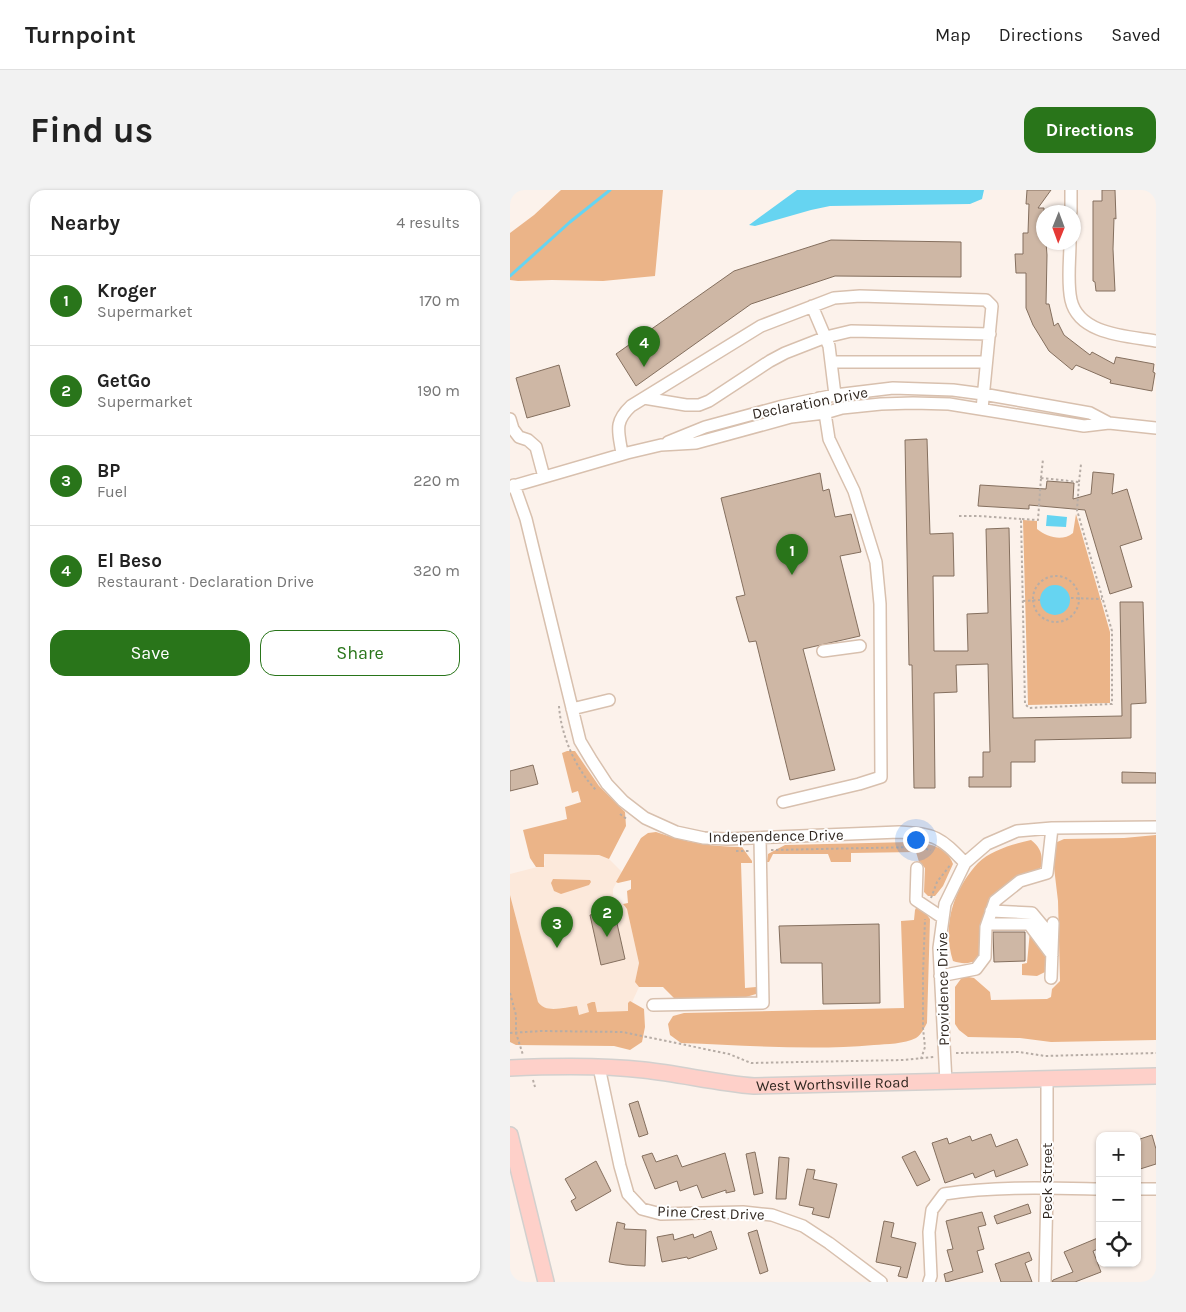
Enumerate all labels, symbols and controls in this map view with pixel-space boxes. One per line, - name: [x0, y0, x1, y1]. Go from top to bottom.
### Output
- text: Turnpoint: [25, 21, 136, 49]
- text: Map: [935, 24, 971, 46]
- text: Directions: [999, 24, 1083, 46]
- text: Saved: [1111, 24, 1161, 46]
- button: Directions: [1024, 107, 1156, 153]
- text: Find us: [30, 110, 153, 151]
- north arrow: [1036, 205, 1081, 250]
- text: Nearby: [50, 211, 120, 235]
- text: 4 results: [396, 213, 460, 232]
- text: Kroger: [97, 280, 156, 302]
- text: 1: [63, 291, 69, 310]
- text: 170 m: [419, 291, 460, 310]
- text: Supermarket: [97, 302, 193, 321]
- pin: 4: [628, 326, 660, 367]
- text: GetGo: [97, 370, 151, 392]
- text: 2: [61, 381, 71, 400]
- text: 190 m: [417, 381, 460, 400]
- street label: Declaration Drive: [751, 383, 869, 423]
- text: Supermarket: [97, 392, 193, 411]
- text: BP: [97, 460, 120, 482]
- text: 3: [61, 471, 71, 490]
- text: 220 m: [413, 471, 460, 490]
- text: Fuel: [97, 482, 127, 501]
- pin: 1: [776, 534, 808, 575]
- text: El Beso: [97, 550, 162, 572]
- text: 4: [61, 561, 71, 580]
- text: 320 m: [413, 561, 460, 580]
- text: Restaurant · Declaration Drive: [97, 572, 314, 591]
- button: Save: [50, 630, 250, 676]
- button: Share: [260, 630, 460, 676]
- street label: Independence Drive: [708, 826, 844, 846]
- your location: [903, 827, 929, 853]
- pin: 2: [591, 896, 623, 937]
- pin: 3: [541, 907, 573, 948]
- street label: Providence Drive: [933, 932, 953, 1046]
- street label: West Worthsville Road: [756, 1073, 909, 1095]
- map controls: [1096, 1132, 1141, 1267]
- button: +: [1096, 1132, 1141, 1177]
- street label: Peck Street: [1038, 1142, 1056, 1219]
- button: −: [1096, 1177, 1141, 1222]
- street label: Pine Crest Drive: [657, 1202, 765, 1224]
- button: locate: [1096, 1222, 1141, 1267]

